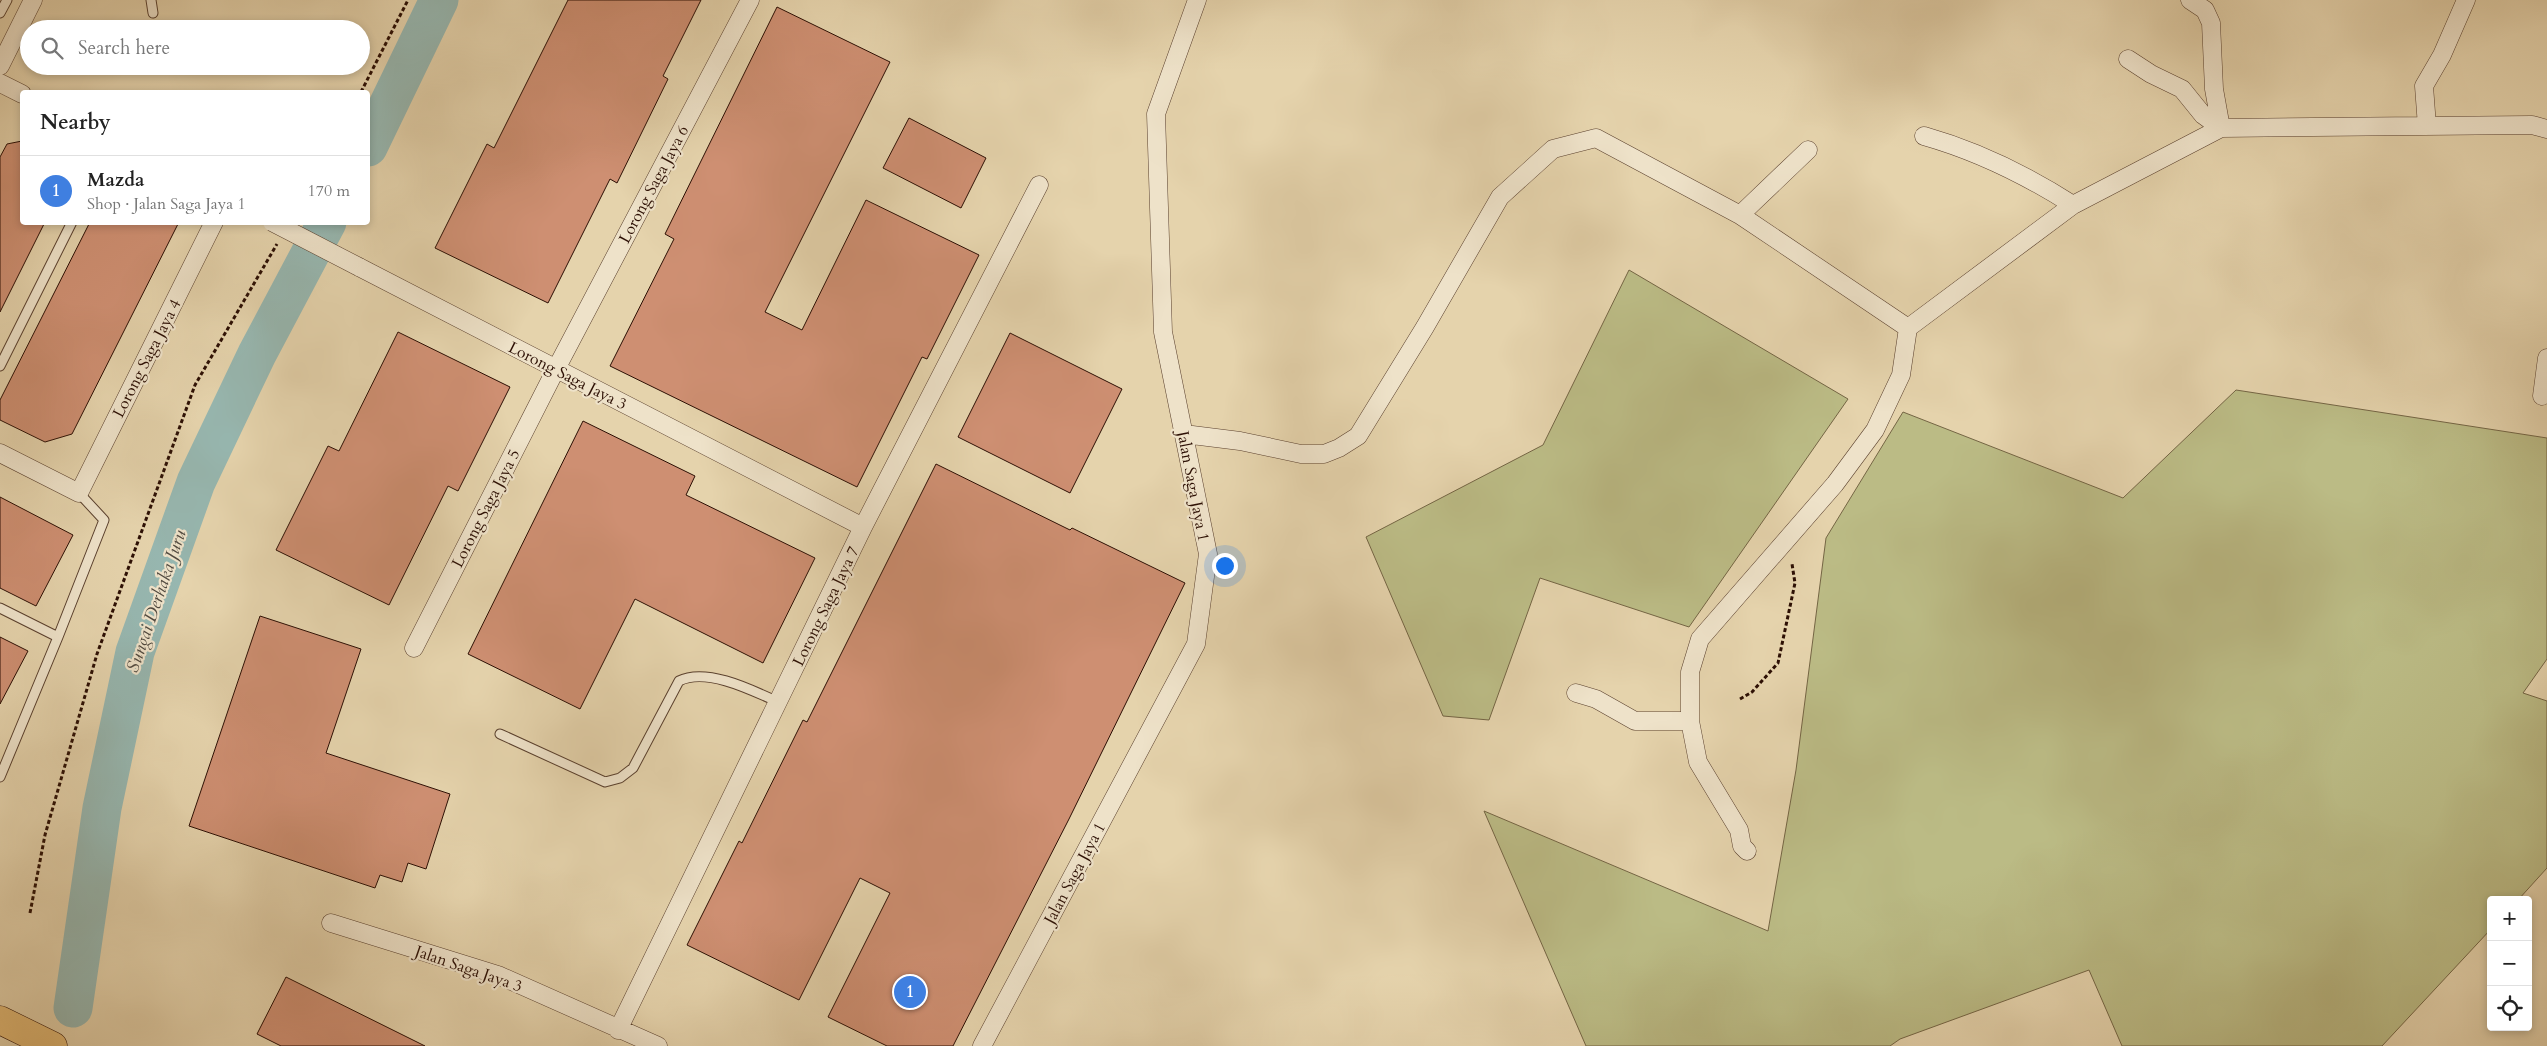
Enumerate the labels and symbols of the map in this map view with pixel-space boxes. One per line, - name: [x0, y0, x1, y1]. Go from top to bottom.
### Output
- street label: Lorong Saga Jaya 6: [614, 122, 694, 247]
- street label: Lorong Saga Jaya 4: [107, 295, 186, 422]
- street label: Lorong Saga Jaya 3: [504, 336, 631, 415]
- street label: Jalan Saga Jaya 1: [1171, 427, 1215, 543]
- street label: Lorong Saga Jaya 5: [446, 445, 525, 572]
- water label: Sungai Derhaka Juru: [120, 526, 193, 676]
- street label: Lorong Saga Jaya 7: [787, 543, 864, 670]
- your location: [1212, 553, 1238, 579]
- street label: Jalan Saga Jaya 1: [1038, 819, 1111, 930]
- street label: Jalan Saga Jaya 3: [410, 940, 525, 998]
- pin: 1: [894, 973, 926, 1011]

